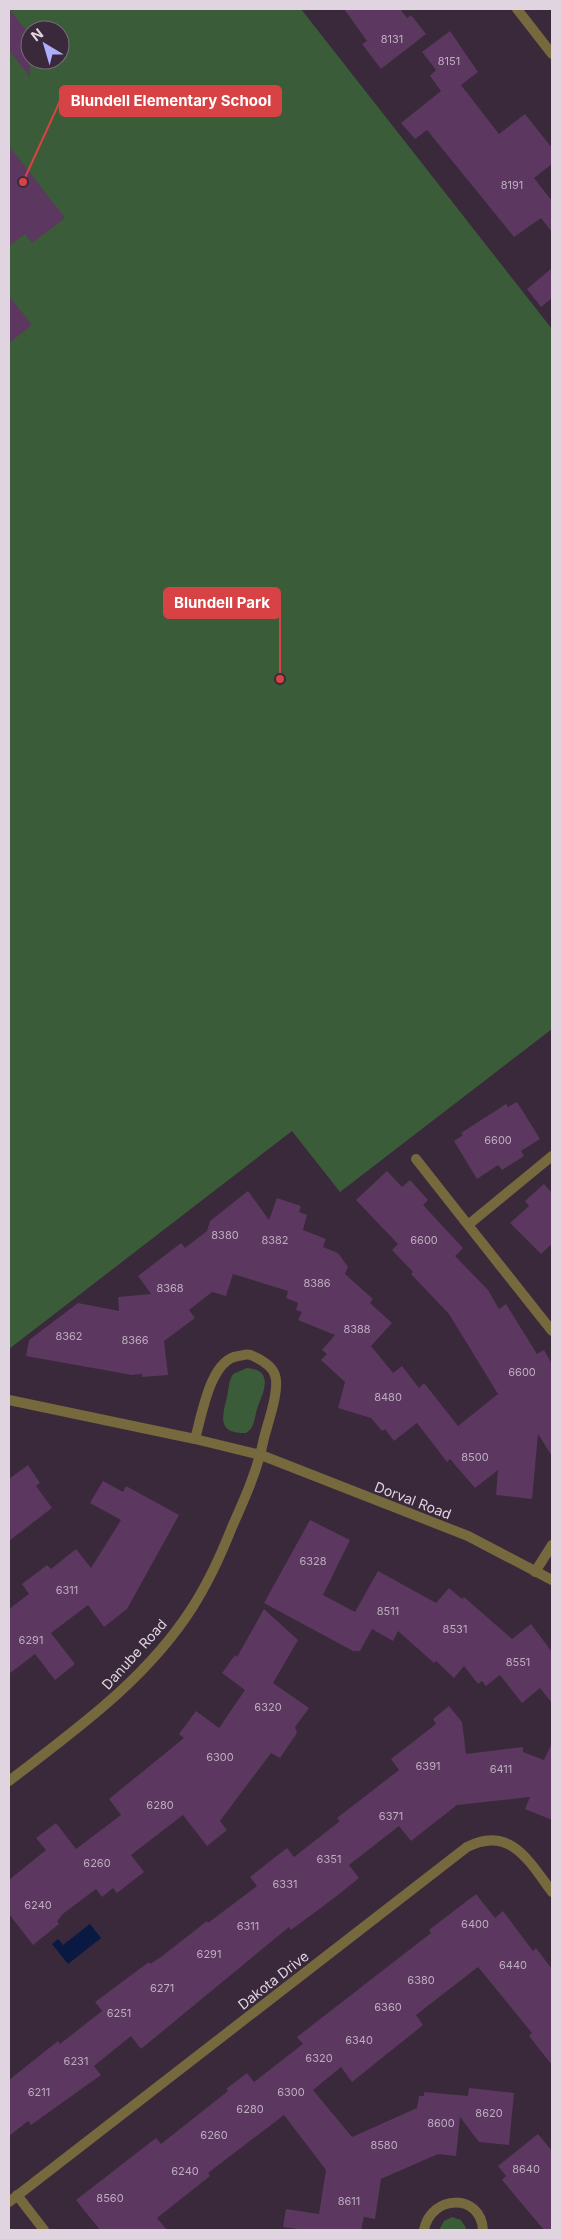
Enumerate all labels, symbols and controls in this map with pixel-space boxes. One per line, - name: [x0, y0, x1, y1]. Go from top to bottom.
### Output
- north arrow: [20, 20, 70, 70]
- text: N: [27, 24, 46, 44]
- house number: 8131: [381, 32, 403, 46]
- house number: 8151: [438, 54, 460, 68]
- callout: Blundell Elementary School: [60, 86, 281, 116]
- text: Blundell Elementary School: [71, 91, 271, 110]
- house number: 8191: [501, 178, 523, 192]
- callout: Blundell Park: [164, 588, 280, 618]
- text: Blundell Park: [174, 593, 270, 612]
- house number: 6600: [484, 1133, 512, 1147]
- house number: 8380: [211, 1228, 239, 1242]
- house number: 8382: [261, 1233, 289, 1247]
- house number: 6600: [410, 1233, 438, 1247]
- house number: 8386: [303, 1276, 331, 1290]
- house number: 8368: [156, 1281, 184, 1295]
- house number: 8388: [343, 1322, 371, 1336]
- house number: 8362: [55, 1329, 83, 1343]
- house number: 8366: [121, 1333, 149, 1347]
- house number: 6600: [508, 1365, 536, 1379]
- house number: 8480: [374, 1390, 402, 1404]
- house number: 8500: [461, 1450, 489, 1464]
- street label: Dorval Road: [372, 1478, 454, 1522]
- house number: 6328: [299, 1554, 327, 1568]
- house number: 6311: [56, 1583, 78, 1597]
- house number: 8511: [377, 1604, 399, 1618]
- street label: Danube Road: [98, 1615, 170, 1693]
- house number: 8531: [443, 1622, 467, 1636]
- house number: 6291: [19, 1633, 43, 1647]
- house number: 8551: [506, 1655, 530, 1669]
- house number: 6320: [254, 1700, 282, 1714]
- house number: 6300: [206, 1750, 234, 1764]
- house number: 6391: [416, 1759, 440, 1773]
- house number: 6411: [490, 1762, 512, 1776]
- house number: 6280: [146, 1798, 174, 1812]
- house number: 6371: [379, 1809, 403, 1823]
- house number: 6351: [317, 1852, 341, 1866]
- house number: 6260: [83, 1856, 111, 1870]
- house number: 6331: [273, 1877, 297, 1891]
- house number: 6240: [24, 1898, 52, 1912]
- house number: 6400: [461, 1917, 489, 1931]
- house number: 6311: [237, 1919, 259, 1933]
- house number: 6291: [197, 1947, 221, 1961]
- street label: Dakota Drive: [234, 1947, 312, 2013]
- house number: 6440: [499, 1958, 527, 1972]
- house number: 6380: [407, 1973, 435, 1987]
- house number: 6271: [150, 1981, 174, 1995]
- house number: 6360: [374, 2000, 402, 2014]
- house number: 6251: [107, 2006, 131, 2020]
- house number: 6340: [345, 2033, 373, 2047]
- house number: 6320: [305, 2051, 333, 2065]
- house number: 6231: [64, 2054, 88, 2068]
- house number: 6211: [28, 2085, 50, 2099]
- house number: 6300: [277, 2085, 305, 2099]
- house number: 6280: [236, 2102, 264, 2116]
- house number: 8620: [475, 2106, 503, 2120]
- house number: 8600: [427, 2116, 455, 2130]
- house number: 6260: [200, 2128, 228, 2142]
- house number: 8580: [370, 2138, 398, 2152]
- house number: 8640: [512, 2162, 540, 2176]
- house number: 6240: [171, 2164, 199, 2178]
- house number: 8560: [96, 2191, 124, 2205]
- house number: 8611: [338, 2194, 360, 2208]

